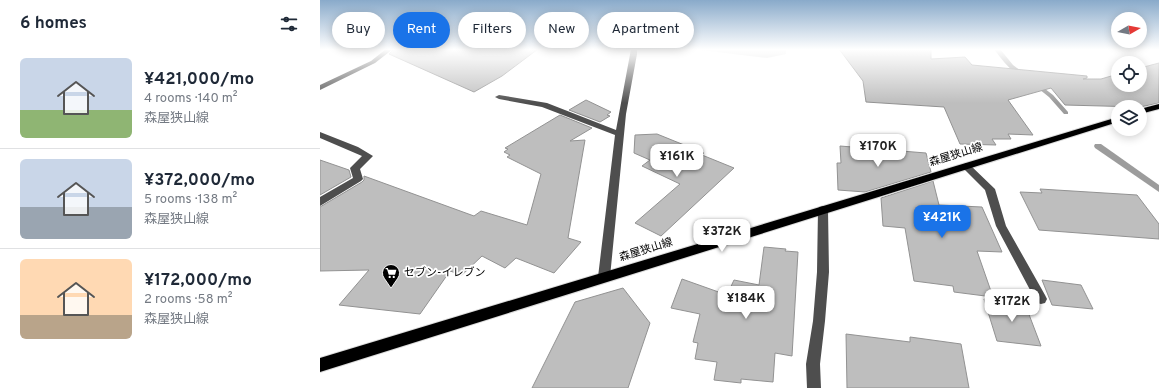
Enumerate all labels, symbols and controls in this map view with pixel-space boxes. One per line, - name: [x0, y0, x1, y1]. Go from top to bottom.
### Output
- chip: Buy: [332, 12, 385, 48]
- chip: Rent: [393, 12, 450, 48]
- chip: Filters: [458, 12, 526, 48]
- chip: New: [534, 12, 589, 48]
- chip: Apartment: [597, 12, 694, 48]
- north arrow: [1111, 12, 1147, 48]
- map controls: [1111, 12, 1147, 136]
- text: 6 homes: [20, 13, 87, 35]
- icon: filters: [278, 13, 300, 35]
- button: locate: [1111, 56, 1147, 92]
- text: ¥421,000/mo: [144, 69, 254, 91]
- icon: home: [52, 74, 100, 122]
- text: 4 rooms · 140 m²: [144, 91, 238, 107]
- button: layers: [1111, 100, 1147, 136]
- text: 森屋狭山線: [144, 111, 209, 127]
- pin: ¥170K: [850, 134, 906, 168]
- text: ¥170K: [859, 139, 897, 155]
- street label: 森屋狭山線: [928, 140, 984, 170]
- pin: ¥161K: [649, 144, 705, 178]
- text: ¥161K: [659, 149, 695, 165]
- text: ¥372,000/mo: [144, 170, 255, 192]
- icon: home: [52, 175, 100, 223]
- text: 5 rooms · 138 m²: [144, 192, 237, 208]
- pin: ¥421K: [914, 205, 970, 239]
- text: ¥421K: [923, 210, 961, 226]
- text: 森屋狭山線: [144, 212, 209, 228]
- pin: ¥372K: [694, 219, 750, 253]
- text: ¥372K: [702, 224, 742, 240]
- street label: 森屋狭山線: [618, 235, 674, 265]
- supermarket icon: セブン-イレブン: [381, 263, 401, 288]
- place label: セブン-イレブン: [404, 266, 485, 280]
- text: ¥172,000/mo: [144, 270, 252, 292]
- icon: home: [52, 275, 100, 323]
- pin: ¥184K: [718, 286, 774, 320]
- pin: ¥172K: [984, 289, 1040, 323]
- text: ¥184K: [727, 291, 765, 307]
- text: 2 rooms · 58 m²: [144, 292, 232, 308]
- text: ¥172K: [994, 294, 1031, 310]
- text: 森屋狭山線: [144, 312, 209, 328]

